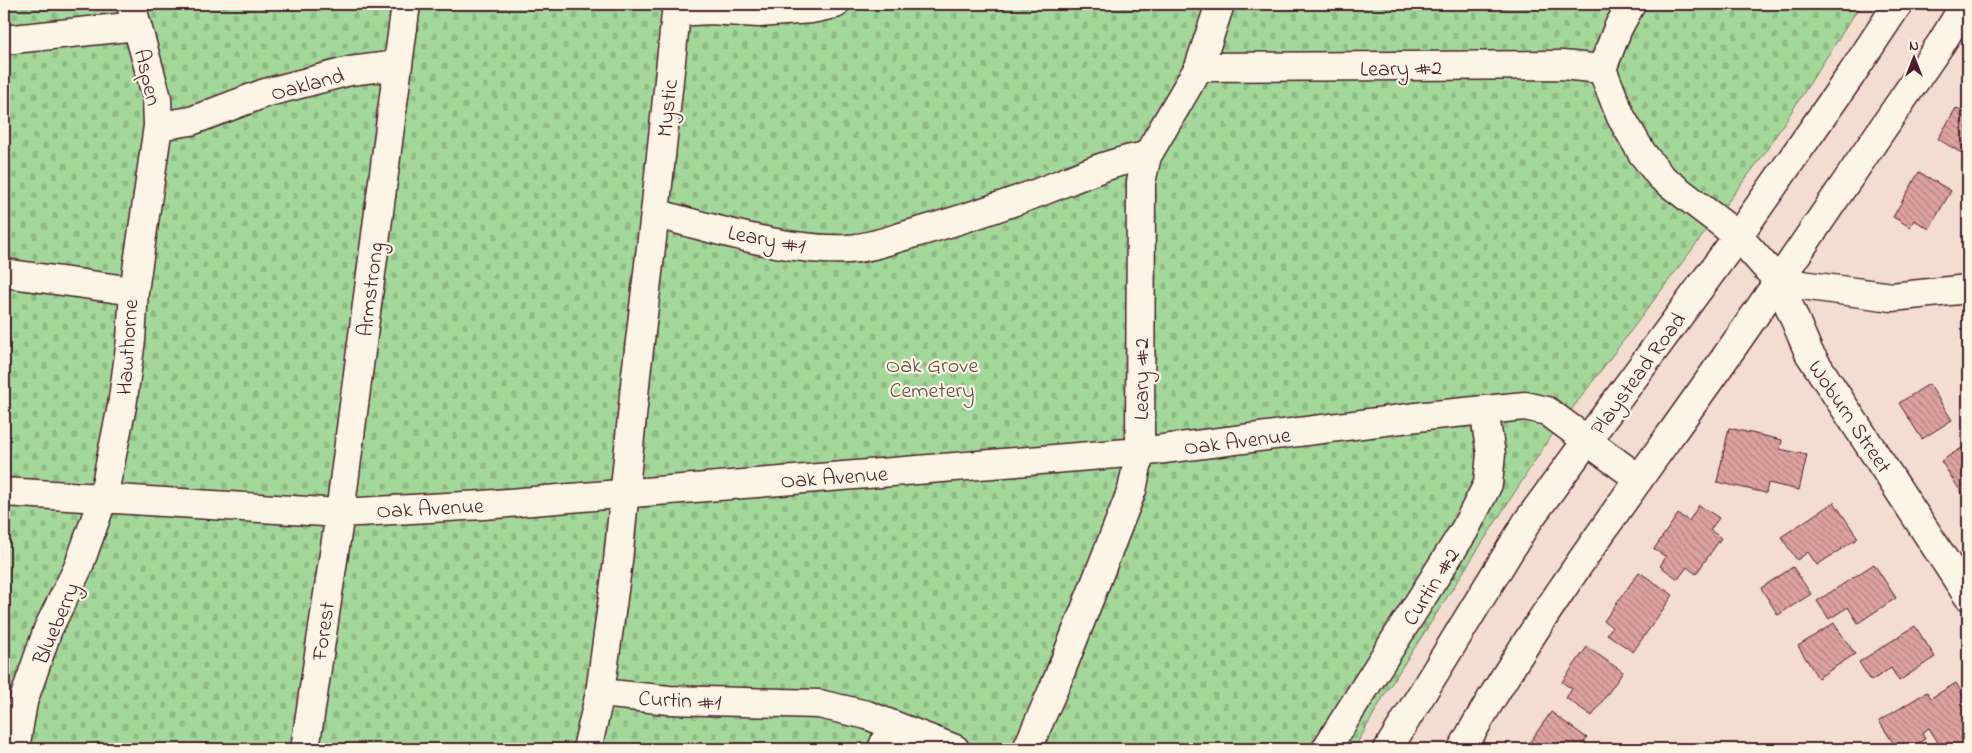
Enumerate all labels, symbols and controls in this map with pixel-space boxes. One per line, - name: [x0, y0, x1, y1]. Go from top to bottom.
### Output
- north arrow: [1890, 32, 1940, 82]
- text: N: [1909, 36, 1919, 57]
- street label: Aspen: [124, 46, 168, 109]
- street label: Leary #2: [1360, 53, 1443, 88]
- street label: Oakland: [268, 61, 348, 111]
- street label: Mystic: [650, 78, 689, 139]
- street label: Leary #1: [725, 218, 808, 265]
- street label: Armstrong: [350, 240, 395, 339]
- street label: Hawthorne: [110, 298, 148, 396]
- street label: Playstead Road: [1584, 307, 1696, 444]
- street label: Leary #2: [1127, 338, 1160, 420]
- park label: Oak Grove Cemetery: [886, 351, 978, 409]
- street label: Woburn Street: [1799, 355, 1899, 481]
- street label: Oak Avenue: [1182, 421, 1293, 465]
- street label: Oak Avenue: [780, 459, 889, 499]
- street label: Oak Avenue: [376, 491, 485, 529]
- street label: Curtin #2: [1396, 542, 1469, 633]
- street label: Blueberry: [26, 578, 90, 672]
- street label: Forest: [305, 599, 345, 664]
- street label: Curtin #1: [638, 684, 722, 720]

